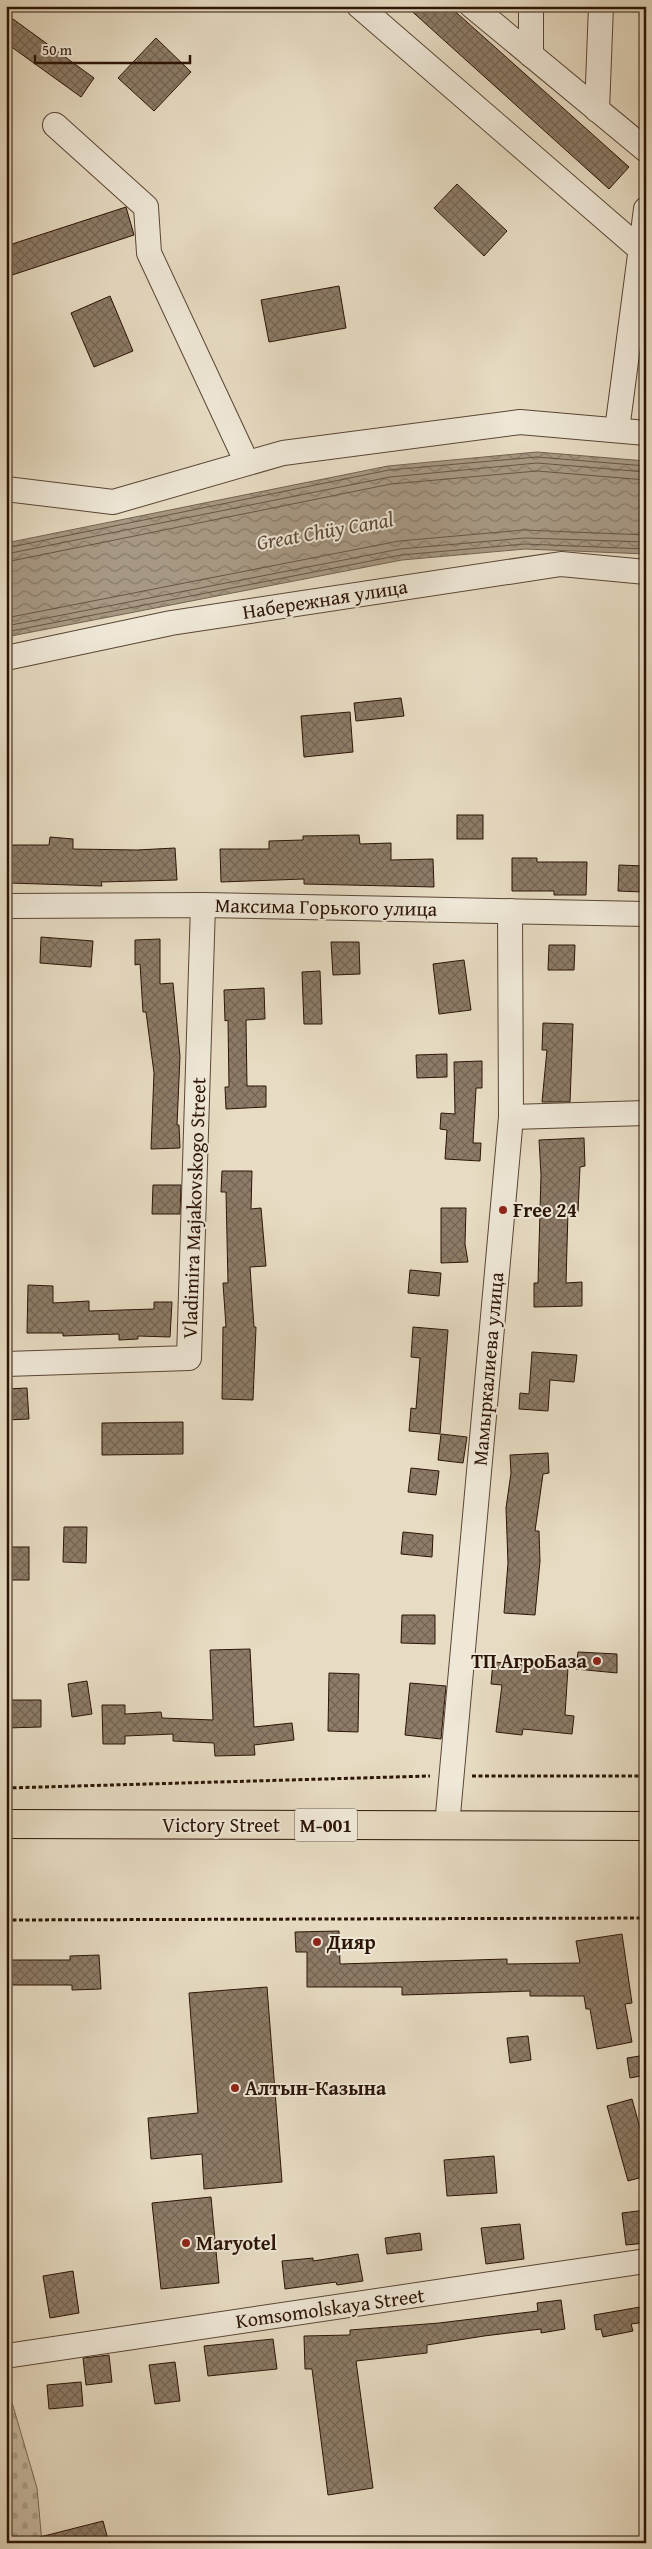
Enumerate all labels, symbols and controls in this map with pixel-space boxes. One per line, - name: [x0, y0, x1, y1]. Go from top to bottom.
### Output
- scale bar: [35, 32, 190, 64]
- text: 50 m: [42, 39, 73, 60]
- water label: Great Chüy Canal: [254, 503, 396, 558]
- street label: Набережная улица: [240, 571, 410, 626]
- street label: Максима Горького улица: [215, 890, 438, 923]
- street label: Vladimira Majakovskogo Street: [174, 1077, 213, 1339]
- place label: Free 24: [513, 1195, 577, 1224]
- marker: Free 24: [497, 1204, 509, 1216]
- street label: Мамыркалиева улица: [465, 1270, 510, 1467]
- place label: ТП АгроБаза: [471, 1646, 588, 1675]
- marker: ТП АгроБаза: [591, 1655, 603, 1667]
- road number: М-001: [295, 1808, 357, 1842]
- street label: Victory Street: [162, 1810, 280, 1839]
- place label: Дияр: [326, 1927, 376, 1956]
- marker: Дияр: [311, 1936, 323, 1948]
- place label: Алтын-Казына: [245, 2073, 387, 2102]
- marker: Алтын-Казына: [229, 2082, 241, 2094]
- place label: Maryotel: [196, 2228, 277, 2257]
- marker: Maryotel: [180, 2237, 192, 2249]
- street label: Komsomolskaya Street: [234, 2280, 426, 2335]

